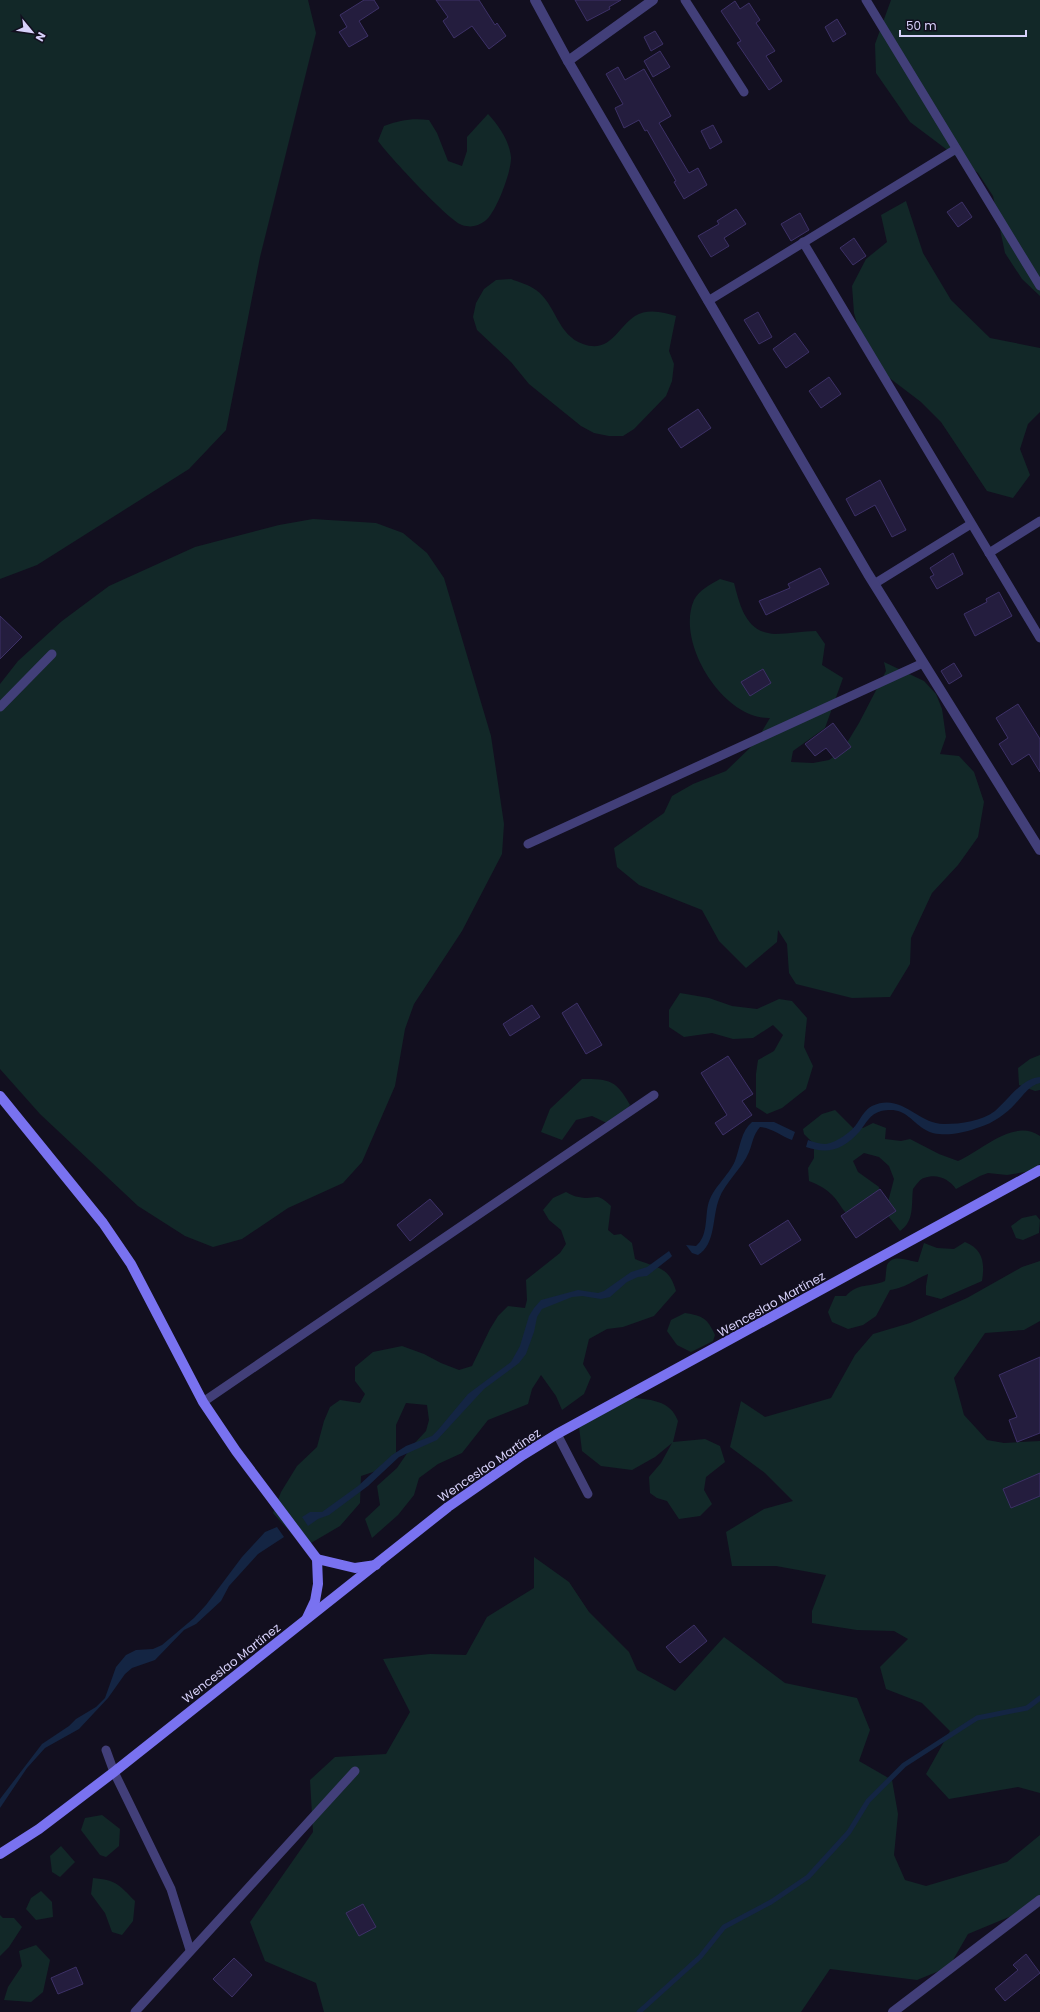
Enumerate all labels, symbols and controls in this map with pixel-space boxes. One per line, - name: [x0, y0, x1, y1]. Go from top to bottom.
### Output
- north arrow: [12, 12, 52, 52]
- scale bar: [900, 12, 1026, 38]
- text: 50 m: [906, 17, 937, 34]
- text: N: [32, 29, 50, 44]
- street label: Wenceslao Martínez: [714, 1267, 828, 1341]
- street label: Wenceslao Martínez: [434, 1424, 544, 1506]
- street label: Wenceslao Martínez: [178, 1619, 284, 1707]

